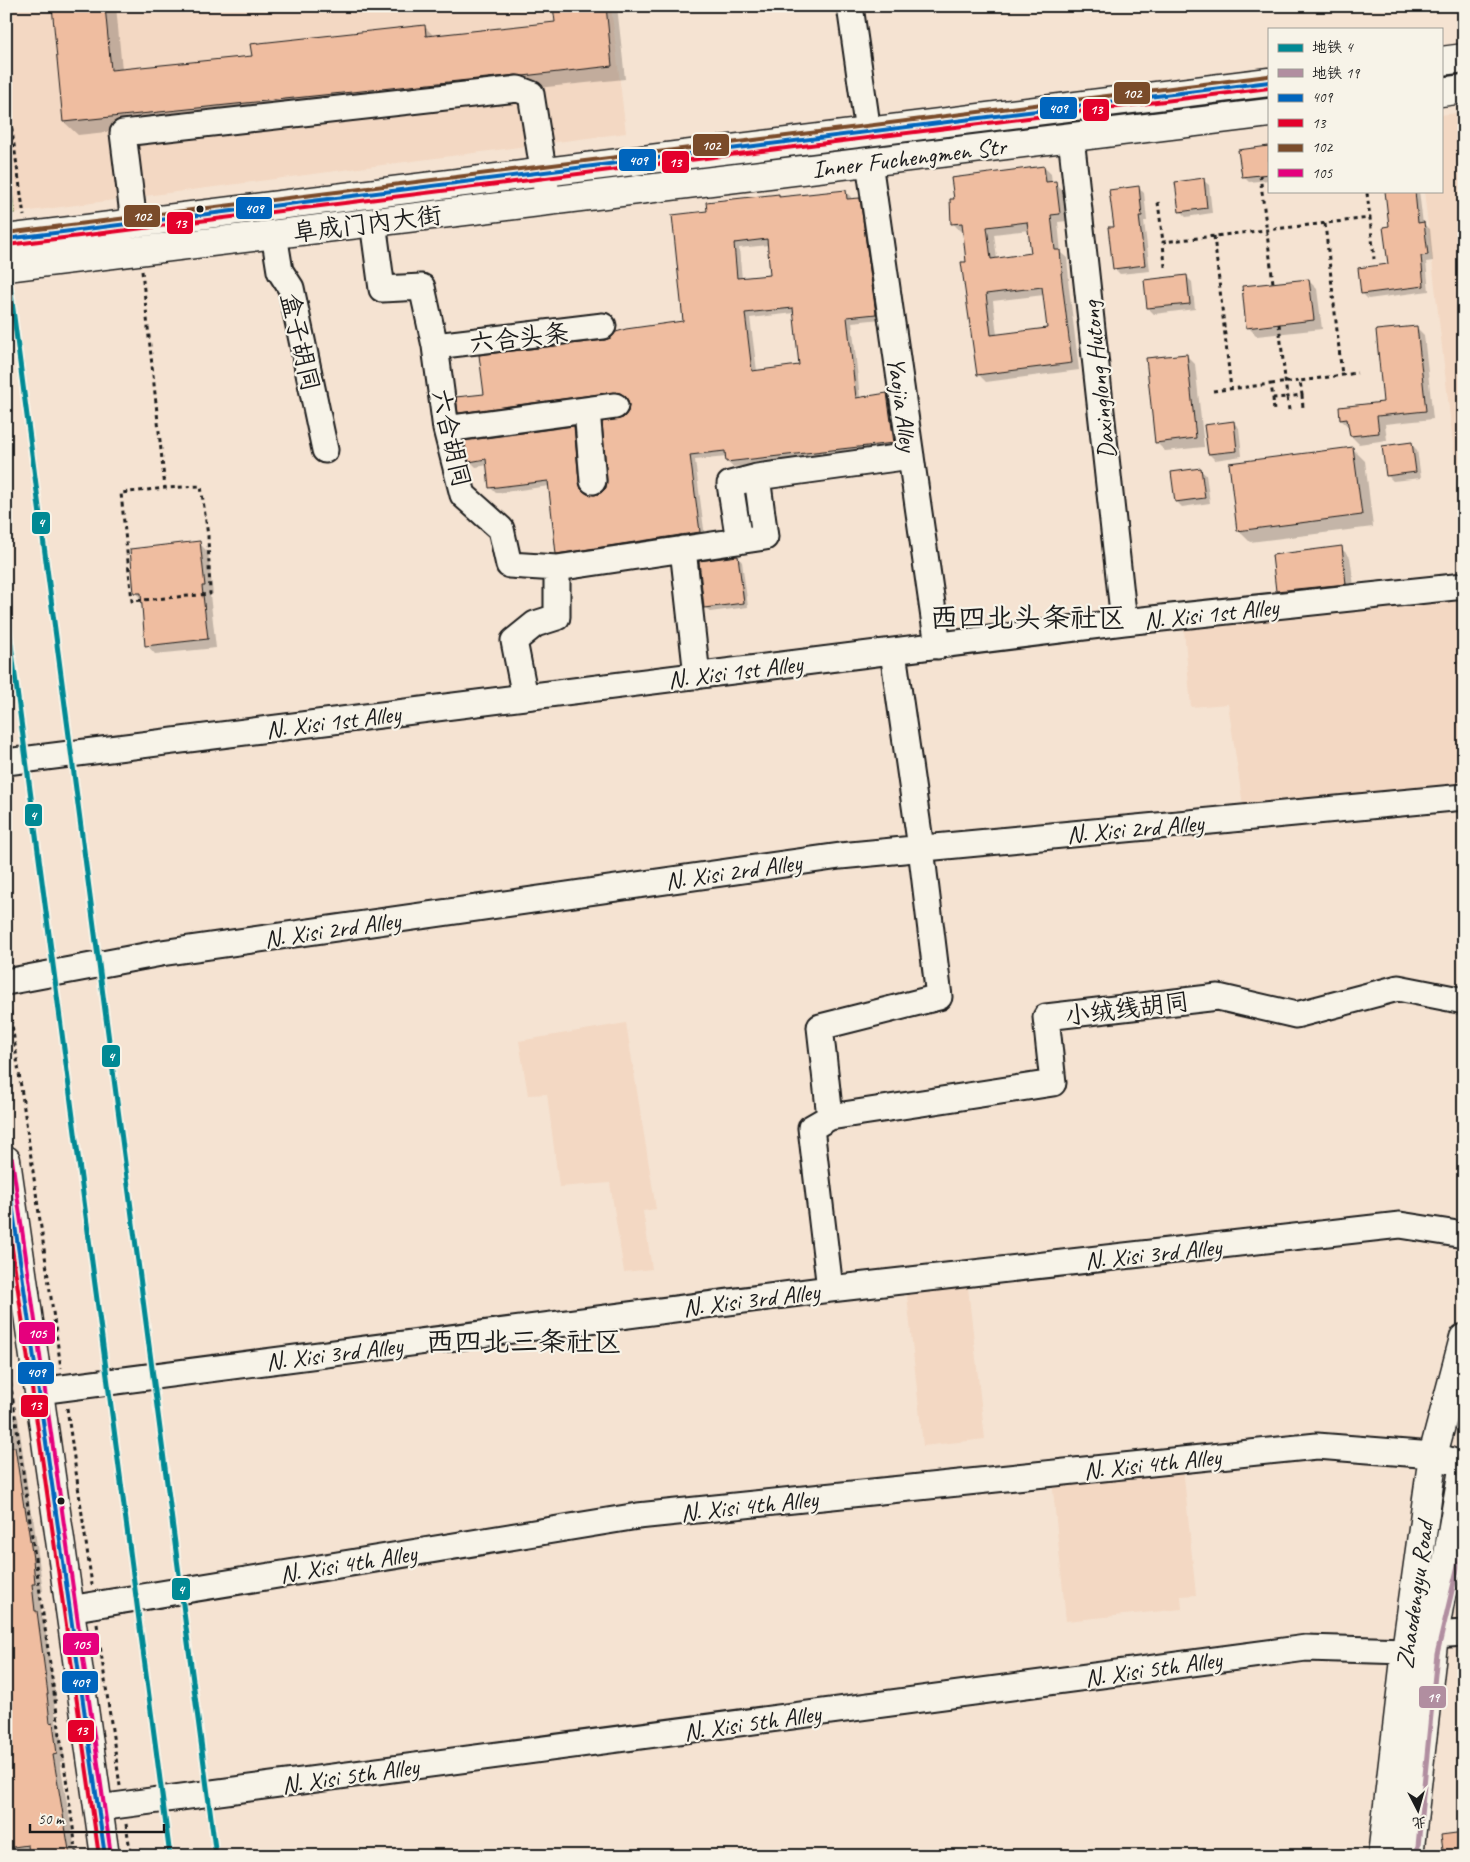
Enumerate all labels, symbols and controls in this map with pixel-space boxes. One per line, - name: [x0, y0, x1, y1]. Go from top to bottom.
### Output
- legend: [1268, 28, 1442, 192]
- text: 地铁 4: [1312, 38, 1354, 57]
- text: 地铁 19: [1312, 64, 1360, 83]
- line badge: 102: [1113, 81, 1151, 105]
- text: 102: [1123, 85, 1143, 102]
- text: 409: [1312, 88, 1334, 107]
- line badge: 409: [1039, 96, 1078, 120]
- line badge: 13: [1082, 98, 1110, 122]
- text: 409: [1049, 100, 1069, 117]
- text: 13: [1090, 101, 1104, 118]
- text: 13: [1312, 114, 1327, 133]
- street label: Inner Fuchengmen Str: [810, 130, 1010, 186]
- line badge: 102: [692, 133, 730, 157]
- text: 102: [702, 137, 722, 154]
- text: 102: [1312, 138, 1334, 157]
- line badge: 409: [618, 148, 657, 172]
- line badge: 13: [661, 150, 690, 174]
- text: 409: [629, 152, 649, 169]
- text: 13: [669, 154, 683, 171]
- text: 105: [1312, 164, 1334, 183]
- line badge: 409: [235, 196, 273, 220]
- street label: 阜成门内大街: [291, 199, 444, 249]
- text: 409: [245, 200, 265, 217]
- line badge: 102: [123, 204, 161, 228]
- unlabelled marker: [195, 204, 205, 214]
- text: 102: [133, 208, 153, 225]
- line badge: 13: [166, 211, 194, 235]
- text: 13: [174, 215, 188, 232]
- street label: 盒子胡同: [273, 290, 327, 395]
- street label: Daxinglong Hutong: [1075, 297, 1123, 460]
- street label: 六合头条: [468, 316, 571, 360]
- street label: Yaojia Alley: [880, 355, 925, 456]
- street label: 六合胡同: [424, 386, 478, 491]
- line badge: 4: [31, 511, 51, 535]
- text: 4: [38, 514, 46, 531]
- street label: N. Xisi 1st Alley: [1142, 591, 1281, 637]
- district label: 西四北头条社区: [930, 600, 1126, 635]
- street label: N. Xisi 1st Alley: [666, 648, 806, 696]
- street label: N. Xisi 1st Alley: [264, 698, 404, 746]
- line badge: 4: [24, 803, 43, 827]
- text: 4: [30, 807, 38, 824]
- street label: N. Xisi 2rd Alley: [1065, 807, 1206, 851]
- street label: N. Xisi 2rd Alley: [663, 846, 805, 897]
- street label: N. Xisi 2rd Alley: [262, 904, 404, 955]
- street label: 小绒线胡同: [1063, 985, 1191, 1032]
- line badge: 4: [101, 1044, 121, 1068]
- text: 4: [108, 1048, 116, 1065]
- street label: N. Xisi 3rd Alley: [1083, 1231, 1224, 1277]
- street label: N. Xisi 3rd Alley: [681, 1276, 823, 1324]
- line badge: 105: [18, 1321, 56, 1345]
- district label: 西四北三条社区: [426, 1324, 622, 1359]
- text: 105: [28, 1325, 48, 1342]
- street label: N. Xisi 3rd Alley: [264, 1330, 406, 1378]
- line badge: 409: [17, 1361, 55, 1385]
- text: 409: [27, 1364, 47, 1381]
- line badge: 13: [20, 1394, 49, 1418]
- text: 13: [29, 1397, 43, 1414]
- street label: N. Xisi 4th Alley: [1082, 1441, 1224, 1487]
- street label: N. Xisi 4th Alley: [679, 1483, 821, 1529]
- unlabelled marker: [56, 1496, 66, 1506]
- street label: Zhaodengyu Road: [1389, 1516, 1442, 1671]
- street label: N. Xisi 4th Alley: [278, 1537, 420, 1591]
- line badge: 4: [171, 1577, 191, 1601]
- text: 4: [178, 1581, 186, 1598]
- line badge: 105: [62, 1632, 100, 1656]
- text: 105: [72, 1636, 92, 1653]
- street label: N. Xisi 5th Alley: [1083, 1643, 1225, 1694]
- line badge: 409: [61, 1670, 99, 1694]
- text: 409: [71, 1674, 91, 1691]
- line badge: 19: [1418, 1685, 1447, 1709]
- text: 19: [1427, 1689, 1441, 1706]
- street label: N. Xisi 5th Alley: [682, 1697, 824, 1748]
- line badge: 13: [67, 1719, 95, 1743]
- text: 13: [75, 1722, 89, 1739]
- street label: N. Xisi 5th Alley: [280, 1750, 422, 1801]
- north arrow: [1392, 1784, 1442, 1834]
- scale bar: [30, 1802, 164, 1834]
- text: 50 m: [38, 1810, 65, 1829]
- text: 北: [1411, 1813, 1427, 1832]

